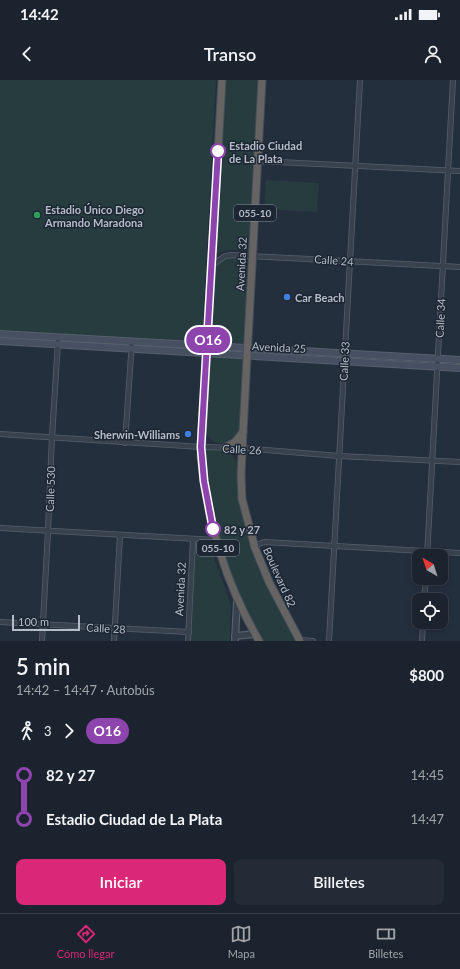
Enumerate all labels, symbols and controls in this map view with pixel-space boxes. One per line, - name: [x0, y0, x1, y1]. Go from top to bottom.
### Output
- text: 14:42: [20, 5, 59, 23]
- icon: back: [16, 43, 38, 65]
- text: Transo: [204, 43, 256, 65]
- icon: person: [422, 43, 444, 65]
- place label: Estadio Ciudad de La Plata: [229, 139, 302, 165]
- marker: Estadio Ciudad de La Plata: [210, 143, 226, 159]
- place label: Estadio Único Diego Armando Maradona: [44, 203, 144, 229]
- road number: 055-10: [234, 205, 276, 221]
- marker: Estadio Único Diego Armando Maradona: [32, 210, 42, 220]
- street label: Avenida 32: [233, 237, 249, 291]
- street label: Calle 24: [314, 252, 355, 268]
- place label: Car Beach: [295, 291, 345, 304]
- marker: Car Beach: [282, 292, 292, 302]
- street label: Calle 34: [432, 297, 448, 338]
- line badge: O16: [185, 327, 231, 353]
- text: O16: [194, 331, 222, 348]
- street label: Avenida 25: [252, 339, 306, 355]
- street label: Calle 33: [336, 341, 352, 381]
- place label: Sherwin-Williams: [94, 428, 180, 441]
- marker: Sherwin-Williams: [183, 429, 193, 439]
- street label: Calle 26: [222, 441, 262, 457]
- street label: Calle 530: [43, 465, 57, 512]
- marker: 82 y 27: [205, 521, 221, 537]
- place label: 82 y 27: [224, 523, 260, 536]
- road number: 055-10: [197, 540, 239, 556]
- street label: Boulevard 82: [261, 545, 299, 609]
- north arrow: [412, 549, 448, 585]
- map controls: [412, 549, 448, 629]
- street label: Avenida 32: [172, 562, 188, 616]
- button: locate: [412, 593, 448, 629]
- scale bar: [12, 613, 80, 632]
- text: 100 m: [18, 615, 49, 628]
- street label: Calle 28: [86, 620, 126, 636]
- text: 5 min: [16, 653, 70, 680]
- text: $800: [409, 666, 444, 684]
- text: 14:42 – 14:47 · Autobús: [16, 682, 155, 698]
- icon: walk: [16, 720, 38, 742]
- icon: forward: [58, 720, 80, 742]
- text: O16: [94, 722, 121, 739]
- text: 3: [44, 723, 52, 739]
- text: 82 y 27: [46, 766, 95, 784]
- text: 14:45: [411, 767, 444, 783]
- text: Estadio Ciudad de La Plata: [46, 810, 222, 828]
- text: 14:47: [411, 811, 444, 827]
- button: Iniciar: [16, 859, 226, 905]
- button: Billetes: [234, 859, 444, 905]
- tab: Cómo llegar: [57, 923, 114, 960]
- tab: Mapa: [228, 923, 255, 960]
- tab: Billetes: [368, 923, 403, 960]

